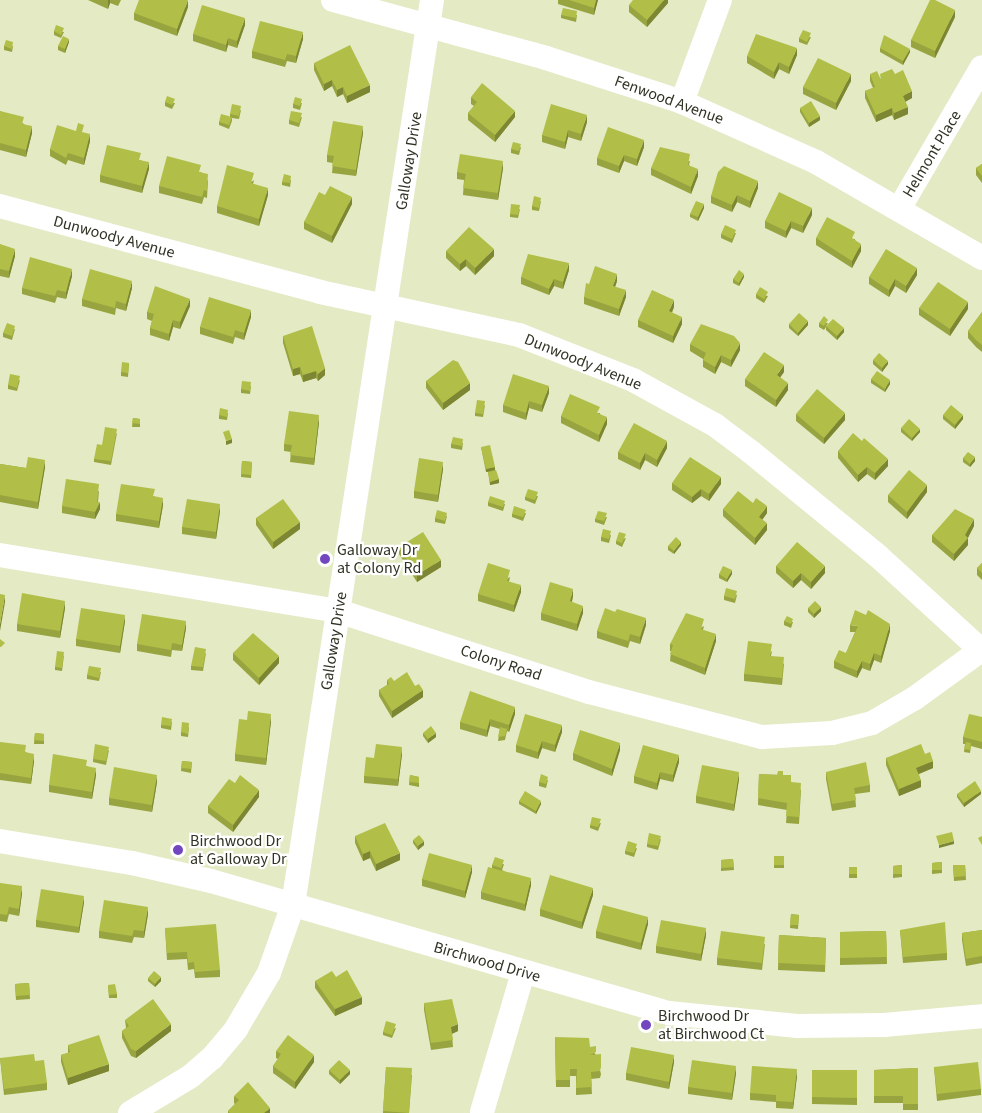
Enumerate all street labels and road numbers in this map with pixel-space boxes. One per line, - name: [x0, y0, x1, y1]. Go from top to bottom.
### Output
- street label: Fenwood Avenue: [612, 71, 726, 129]
- street label: Helmont Place: [899, 107, 965, 201]
- street label: Galloway Drive: [392, 110, 426, 212]
- street label: Dunwoody Avenue: [51, 212, 177, 262]
- street label: Dunwoody Avenue: [521, 330, 645, 394]
- street label: Galloway Drive: [317, 590, 351, 692]
- street label: Colony Road: [458, 641, 544, 685]
- street label: Birchwood Drive: [431, 938, 543, 986]

